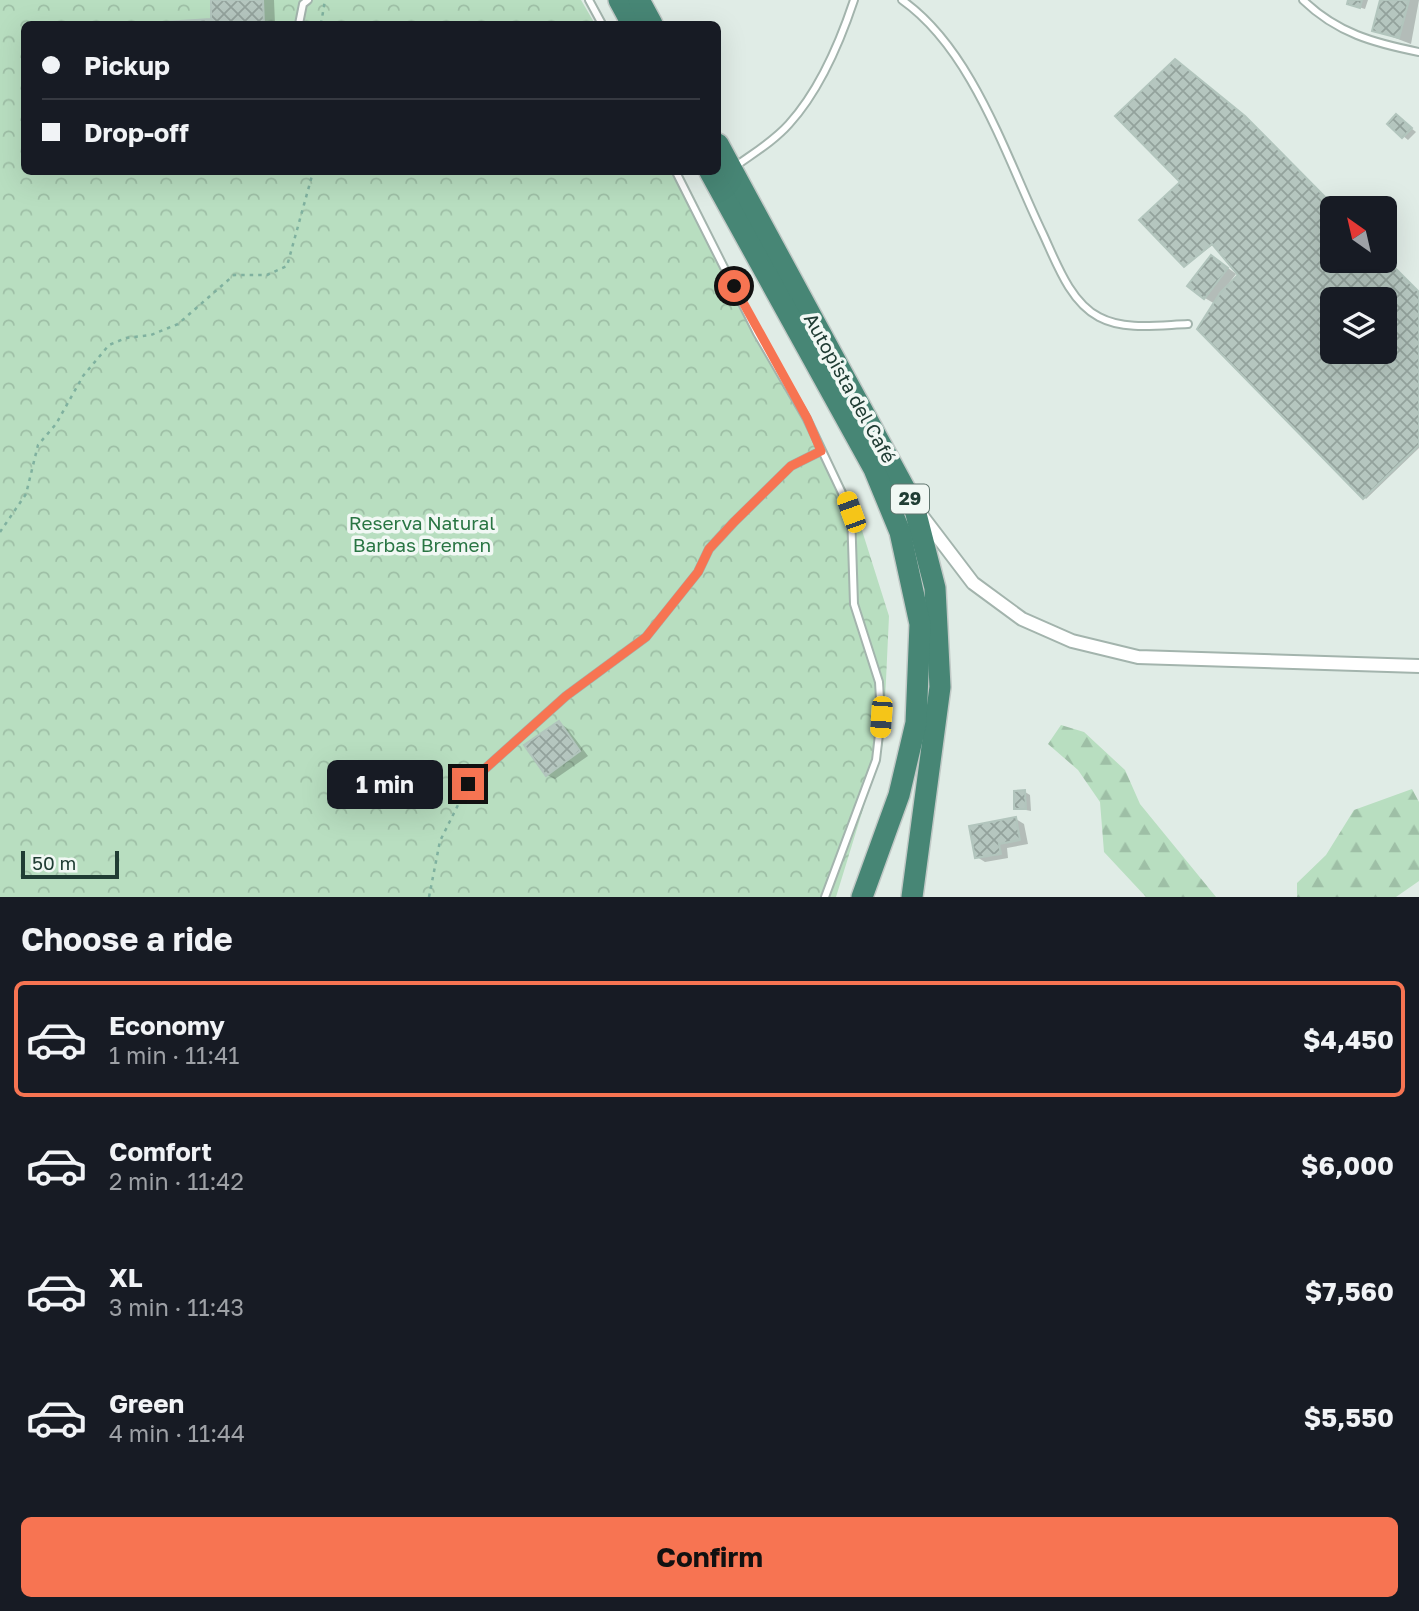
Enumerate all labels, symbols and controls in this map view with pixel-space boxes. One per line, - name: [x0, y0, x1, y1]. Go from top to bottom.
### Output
- text: Pickup: [84, 50, 170, 81]
- text: Drop-off: [84, 117, 189, 148]
- north arrow: [1320, 196, 1396, 273]
- map controls: [1320, 196, 1397, 364]
- route start: [718, 270, 750, 302]
- button: layers: [1320, 287, 1397, 364]
- street label: Autopista del Café: [800, 309, 901, 467]
- road number: 29: [891, 485, 929, 514]
- car: [834, 489, 869, 535]
- park label: Reserva Natural Barbas Bremen: [349, 511, 495, 556]
- car: [870, 695, 893, 739]
- callout: 1 min: [328, 760, 444, 808]
- route end: [452, 768, 484, 800]
- text: 1 min: [356, 770, 414, 798]
- scale bar: [21, 848, 119, 880]
- text: 50 m: [32, 851, 76, 874]
- text: Choose a ride: [21, 920, 233, 958]
- icon: car: [25, 1008, 88, 1071]
- text: Economy: [109, 1010, 225, 1041]
- text: $4,450: [1303, 1024, 1394, 1055]
- text: 1 min · 11:41: [109, 1041, 239, 1069]
- icon: car: [25, 1134, 88, 1197]
- text: Comfort: [109, 1136, 212, 1167]
- text: $6,000: [1301, 1150, 1394, 1181]
- text: 2 min · 11:42: [109, 1167, 244, 1195]
- icon: car: [25, 1260, 88, 1323]
- text: XL: [109, 1262, 143, 1293]
- text: $7,560: [1305, 1276, 1394, 1307]
- text: 3 min · 11:43: [109, 1293, 244, 1321]
- icon: car: [25, 1386, 88, 1449]
- text: Green: [109, 1388, 184, 1419]
- text: $5,550: [1304, 1402, 1394, 1433]
- text: 4 min · 11:44: [109, 1419, 245, 1447]
- button: Confirm: [21, 1517, 1398, 1597]

